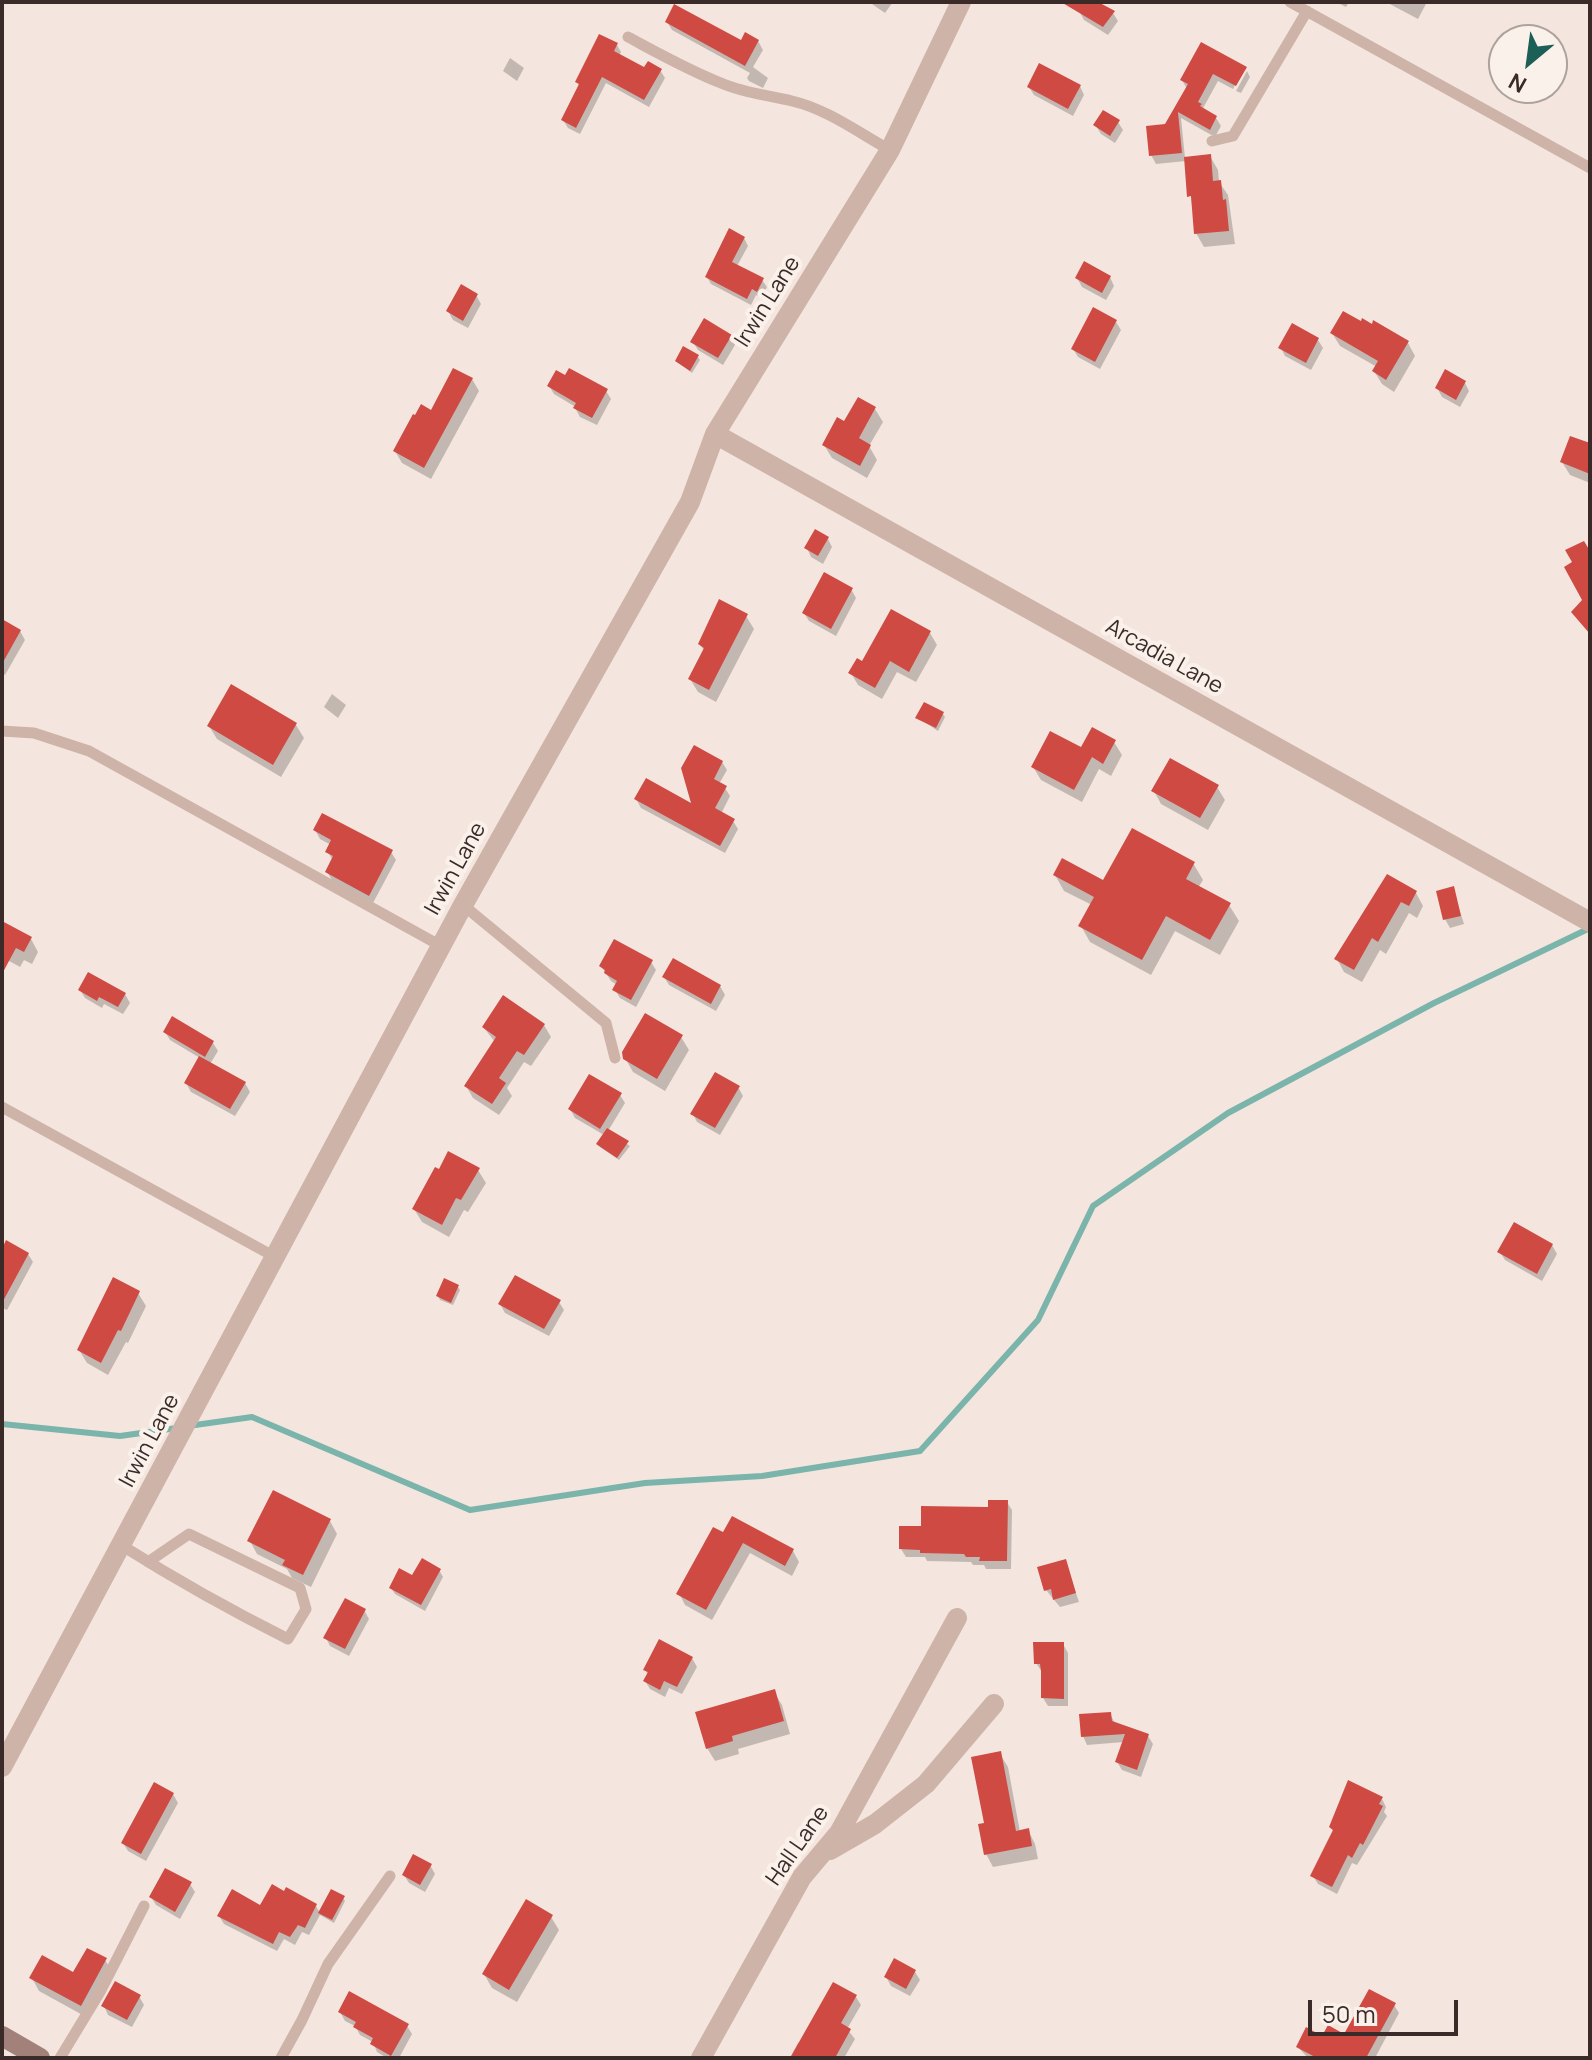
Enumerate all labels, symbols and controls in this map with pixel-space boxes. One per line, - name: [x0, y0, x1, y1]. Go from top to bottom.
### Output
- north arrow: [1488, 24, 1568, 104]
- text: N: [1503, 66, 1532, 100]
- street label: Irwin Lane: [730, 252, 806, 352]
- street label: Arcadia Lane: [1101, 614, 1227, 700]
- street label: Irwin Lane: [420, 818, 492, 920]
- street label: Irwin Lane: [114, 1390, 186, 1492]
- street label: Hall Lane: [761, 1801, 835, 1891]
- scale bar: [1312, 1984, 1462, 2034]
- text: 50 m: [1322, 1997, 1376, 2030]

